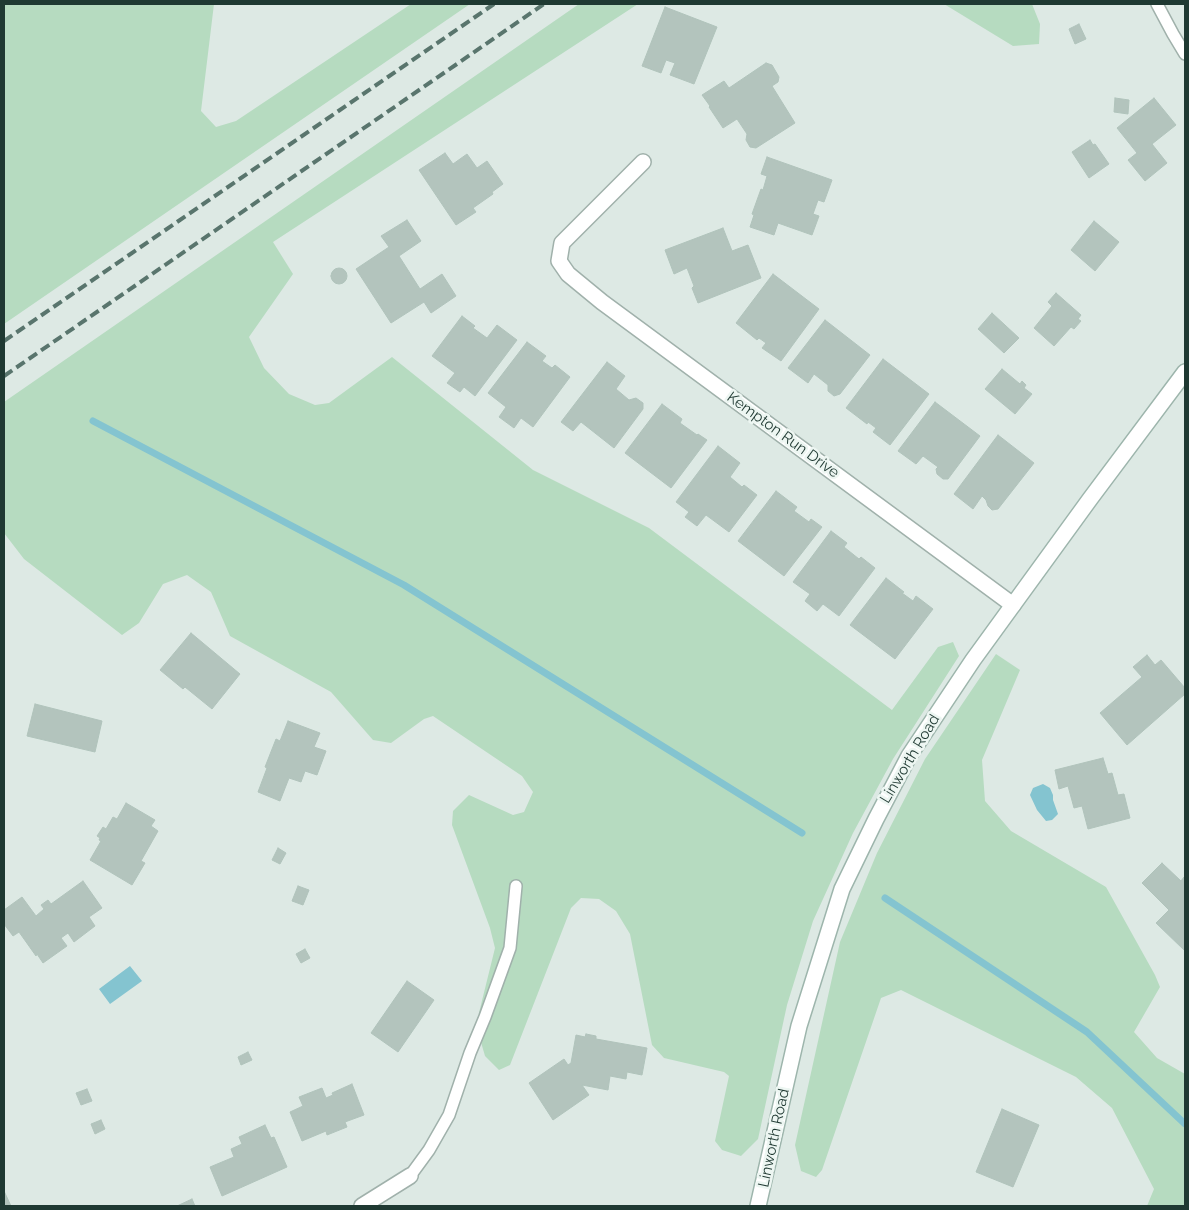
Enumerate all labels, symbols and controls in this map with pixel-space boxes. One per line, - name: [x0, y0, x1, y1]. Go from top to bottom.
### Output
- street label: Kempton Run Drive: [723, 388, 843, 482]
- street label: Linworth Road: [876, 711, 944, 807]
- street label: Linworth Road: [755, 1087, 793, 1189]

